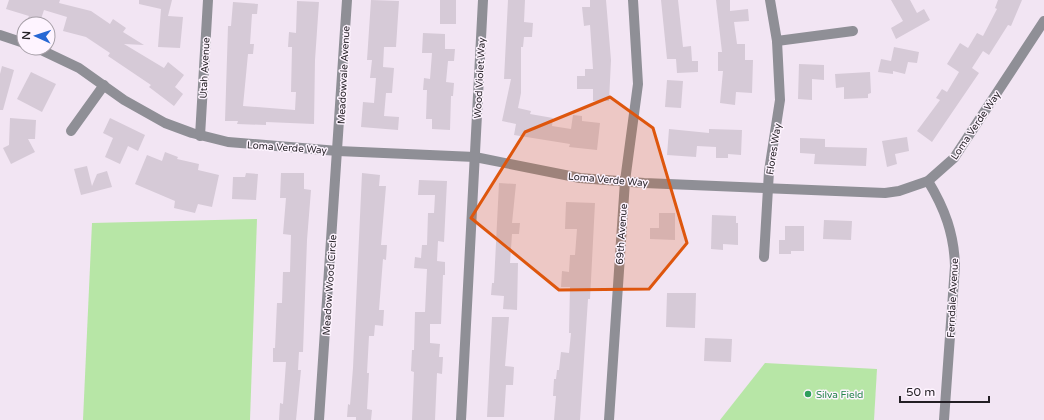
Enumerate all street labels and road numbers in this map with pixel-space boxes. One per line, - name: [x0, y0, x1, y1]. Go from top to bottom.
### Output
- street label: Meadowvale Avenue: [335, 25, 353, 125]
- street label: Utah Avenue: [197, 37, 213, 99]
- street label: Wood Violet Way: [472, 37, 488, 119]
- street label: Loma Verde Way: [948, 88, 1004, 162]
- street label: Flores Way: [764, 122, 784, 176]
- street label: Loma Verde Way: [247, 139, 328, 157]
- street label: Loma Verde Way: [567, 171, 649, 190]
- street label: 69th Avenue: [614, 203, 630, 265]
- street label: Meadow Wood Circle: [320, 234, 340, 336]
- street label: Ferndale Avenue: [945, 258, 961, 338]

